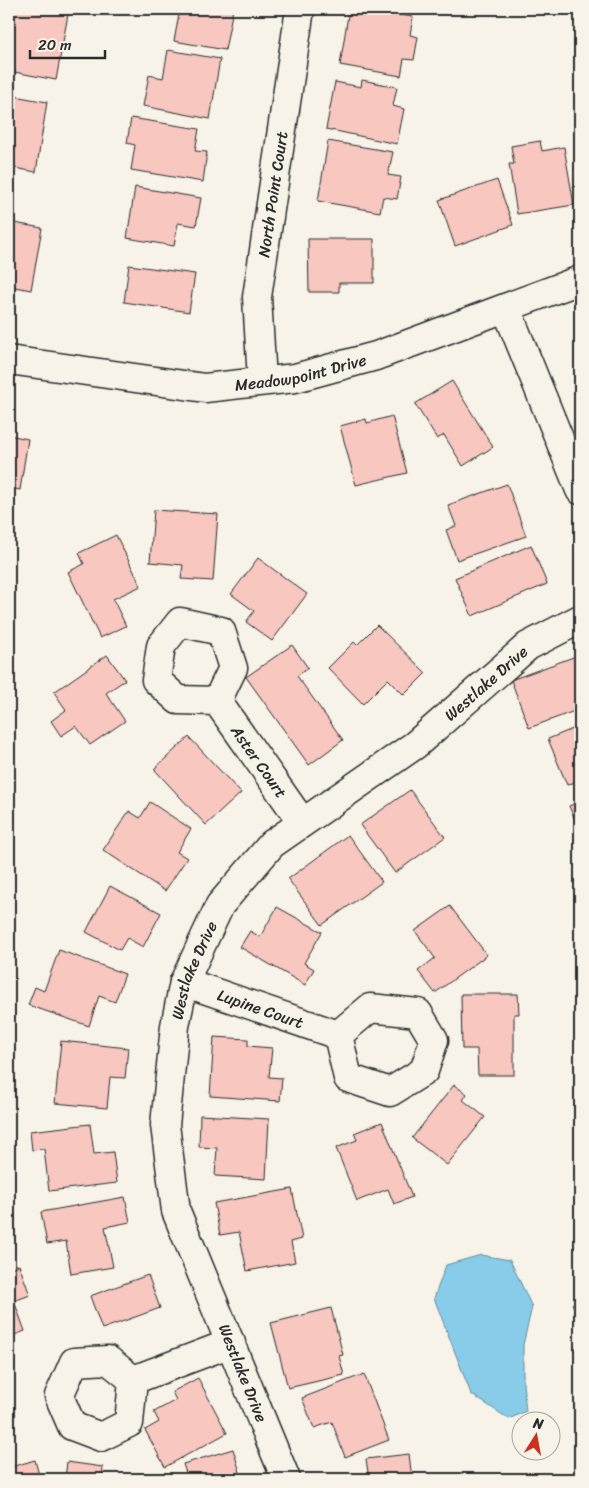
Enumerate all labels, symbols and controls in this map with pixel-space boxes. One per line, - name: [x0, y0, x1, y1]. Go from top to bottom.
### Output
- scale bar: [30, 28, 105, 60]
- text: 20 m: [38, 32, 72, 58]
- street label: North Point Court: [249, 129, 296, 259]
- street label: Meadowpoint Drive: [233, 345, 370, 399]
- street label: Westlake Drive: [437, 638, 535, 728]
- street label: Aster Court: [223, 718, 295, 804]
- street label: Westlake Drive: [162, 916, 225, 1022]
- street label: Lupine Court: [213, 980, 308, 1037]
- street label: Westlake Drive: [210, 1319, 276, 1427]
- north arrow: [512, 1410, 562, 1460]
- text: N: [530, 1410, 546, 1437]

